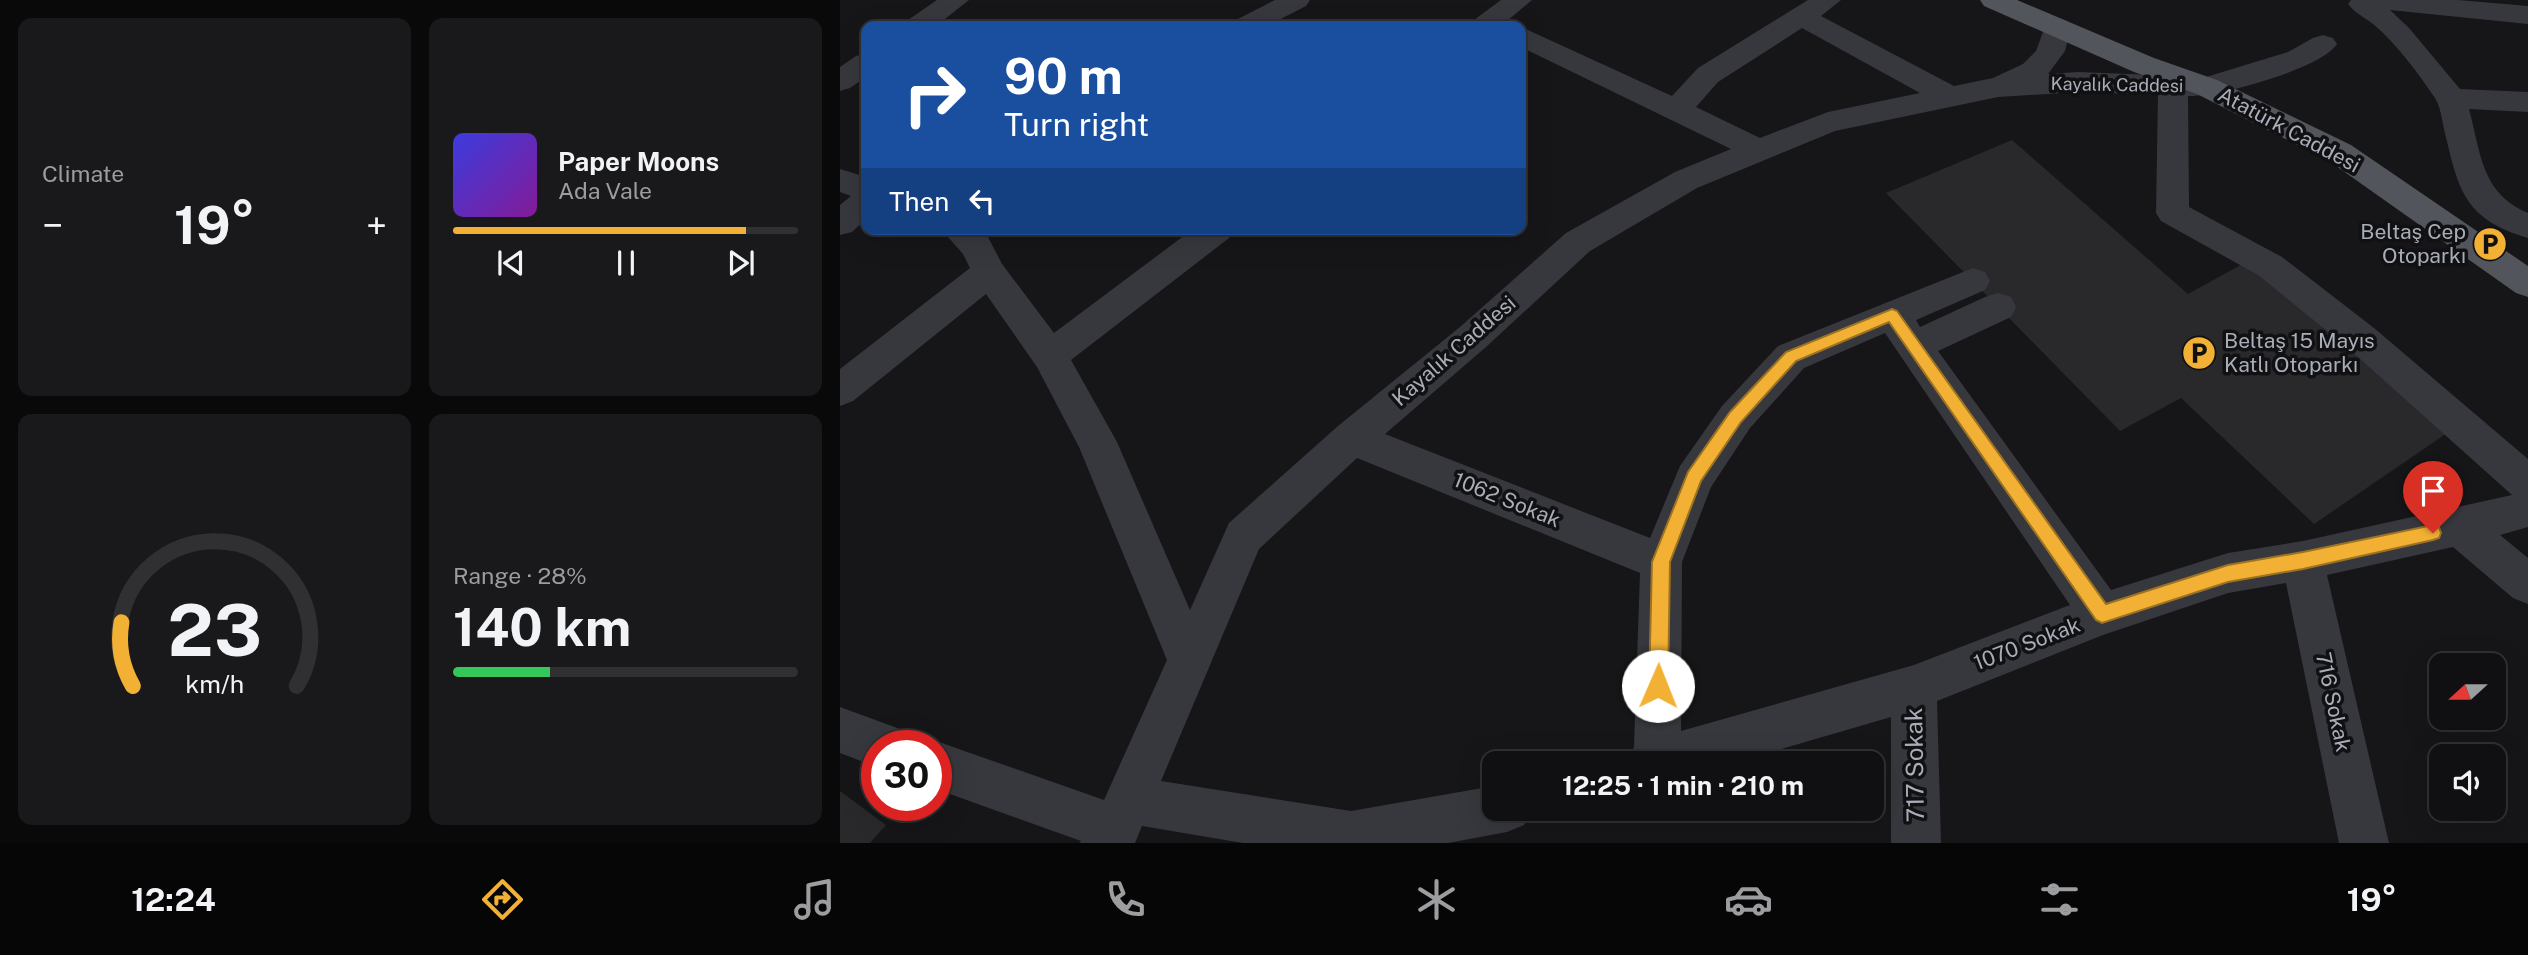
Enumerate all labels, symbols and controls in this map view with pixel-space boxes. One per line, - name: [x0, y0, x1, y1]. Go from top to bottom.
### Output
- text: 90 m: [1004, 47, 1123, 105]
- icon: right: [889, 49, 980, 140]
- street label: Kayalık Caddesi: [2050, 73, 2184, 96]
- street label: Atatürk Caddesi: [2214, 82, 2364, 177]
- text: Turn right: [1004, 106, 1149, 143]
- text: Paper Moons: [558, 146, 719, 177]
- text: Climate: [42, 160, 124, 187]
- text: Ada Vale: [558, 177, 652, 204]
- icon: left: [963, 182, 1001, 220]
- text: Then: [889, 186, 949, 217]
- text: 19°: [174, 195, 255, 256]
- text: −: [42, 203, 63, 248]
- text: +: [366, 203, 387, 248]
- place label: Beltaş Cep Otoparkı: [2360, 219, 2466, 268]
- parking icon: Beltaş Cep Otoparkı: [2471, 225, 2509, 263]
- icon: previous: [492, 244, 530, 282]
- icon: pause: [607, 244, 645, 282]
- icon: next: [722, 244, 760, 282]
- street label: Kayalık Caddesi: [1387, 290, 1520, 411]
- place label: Beltaş 15 Mayıs Katlı Otoparkı: [2224, 328, 2375, 377]
- parking icon: Beltaş 15 Mayıs Katlı Otoparkı: [2180, 334, 2218, 372]
- pin: [2403, 461, 2463, 533]
- street label: 1062 Sokak: [1450, 467, 1564, 532]
- icon: arrive: [2414, 472, 2452, 510]
- text: Range · 28%: [453, 562, 587, 589]
- text: 23: [167, 587, 262, 672]
- text: 140 km: [453, 597, 631, 658]
- street label: 1070 Sokak: [1970, 612, 2084, 675]
- position arrow: [1621, 649, 1695, 723]
- street label: 716 Sokak: [2311, 650, 2356, 754]
- north arrow: [2429, 653, 2506, 730]
- map controls: [2429, 653, 2506, 821]
- text: km/h: [185, 668, 244, 698]
- street label: 717 Sokak: [1899, 708, 1929, 822]
- speed limit sign: 30: [861, 730, 952, 821]
- button: sound: [2429, 744, 2506, 821]
- text: 12:25 · 1 min · 210 m: [1562, 770, 1804, 801]
- icon: directions: [478, 875, 527, 924]
- icon: music: [790, 875, 839, 924]
- icon: phone: [1101, 875, 1150, 924]
- icon: climate: [1412, 875, 1461, 924]
- icon: car: [1724, 875, 1773, 924]
- icon: filters: [2035, 875, 2084, 924]
- text: 12:24: [131, 881, 216, 918]
- text: 19°: [2347, 881, 2397, 918]

